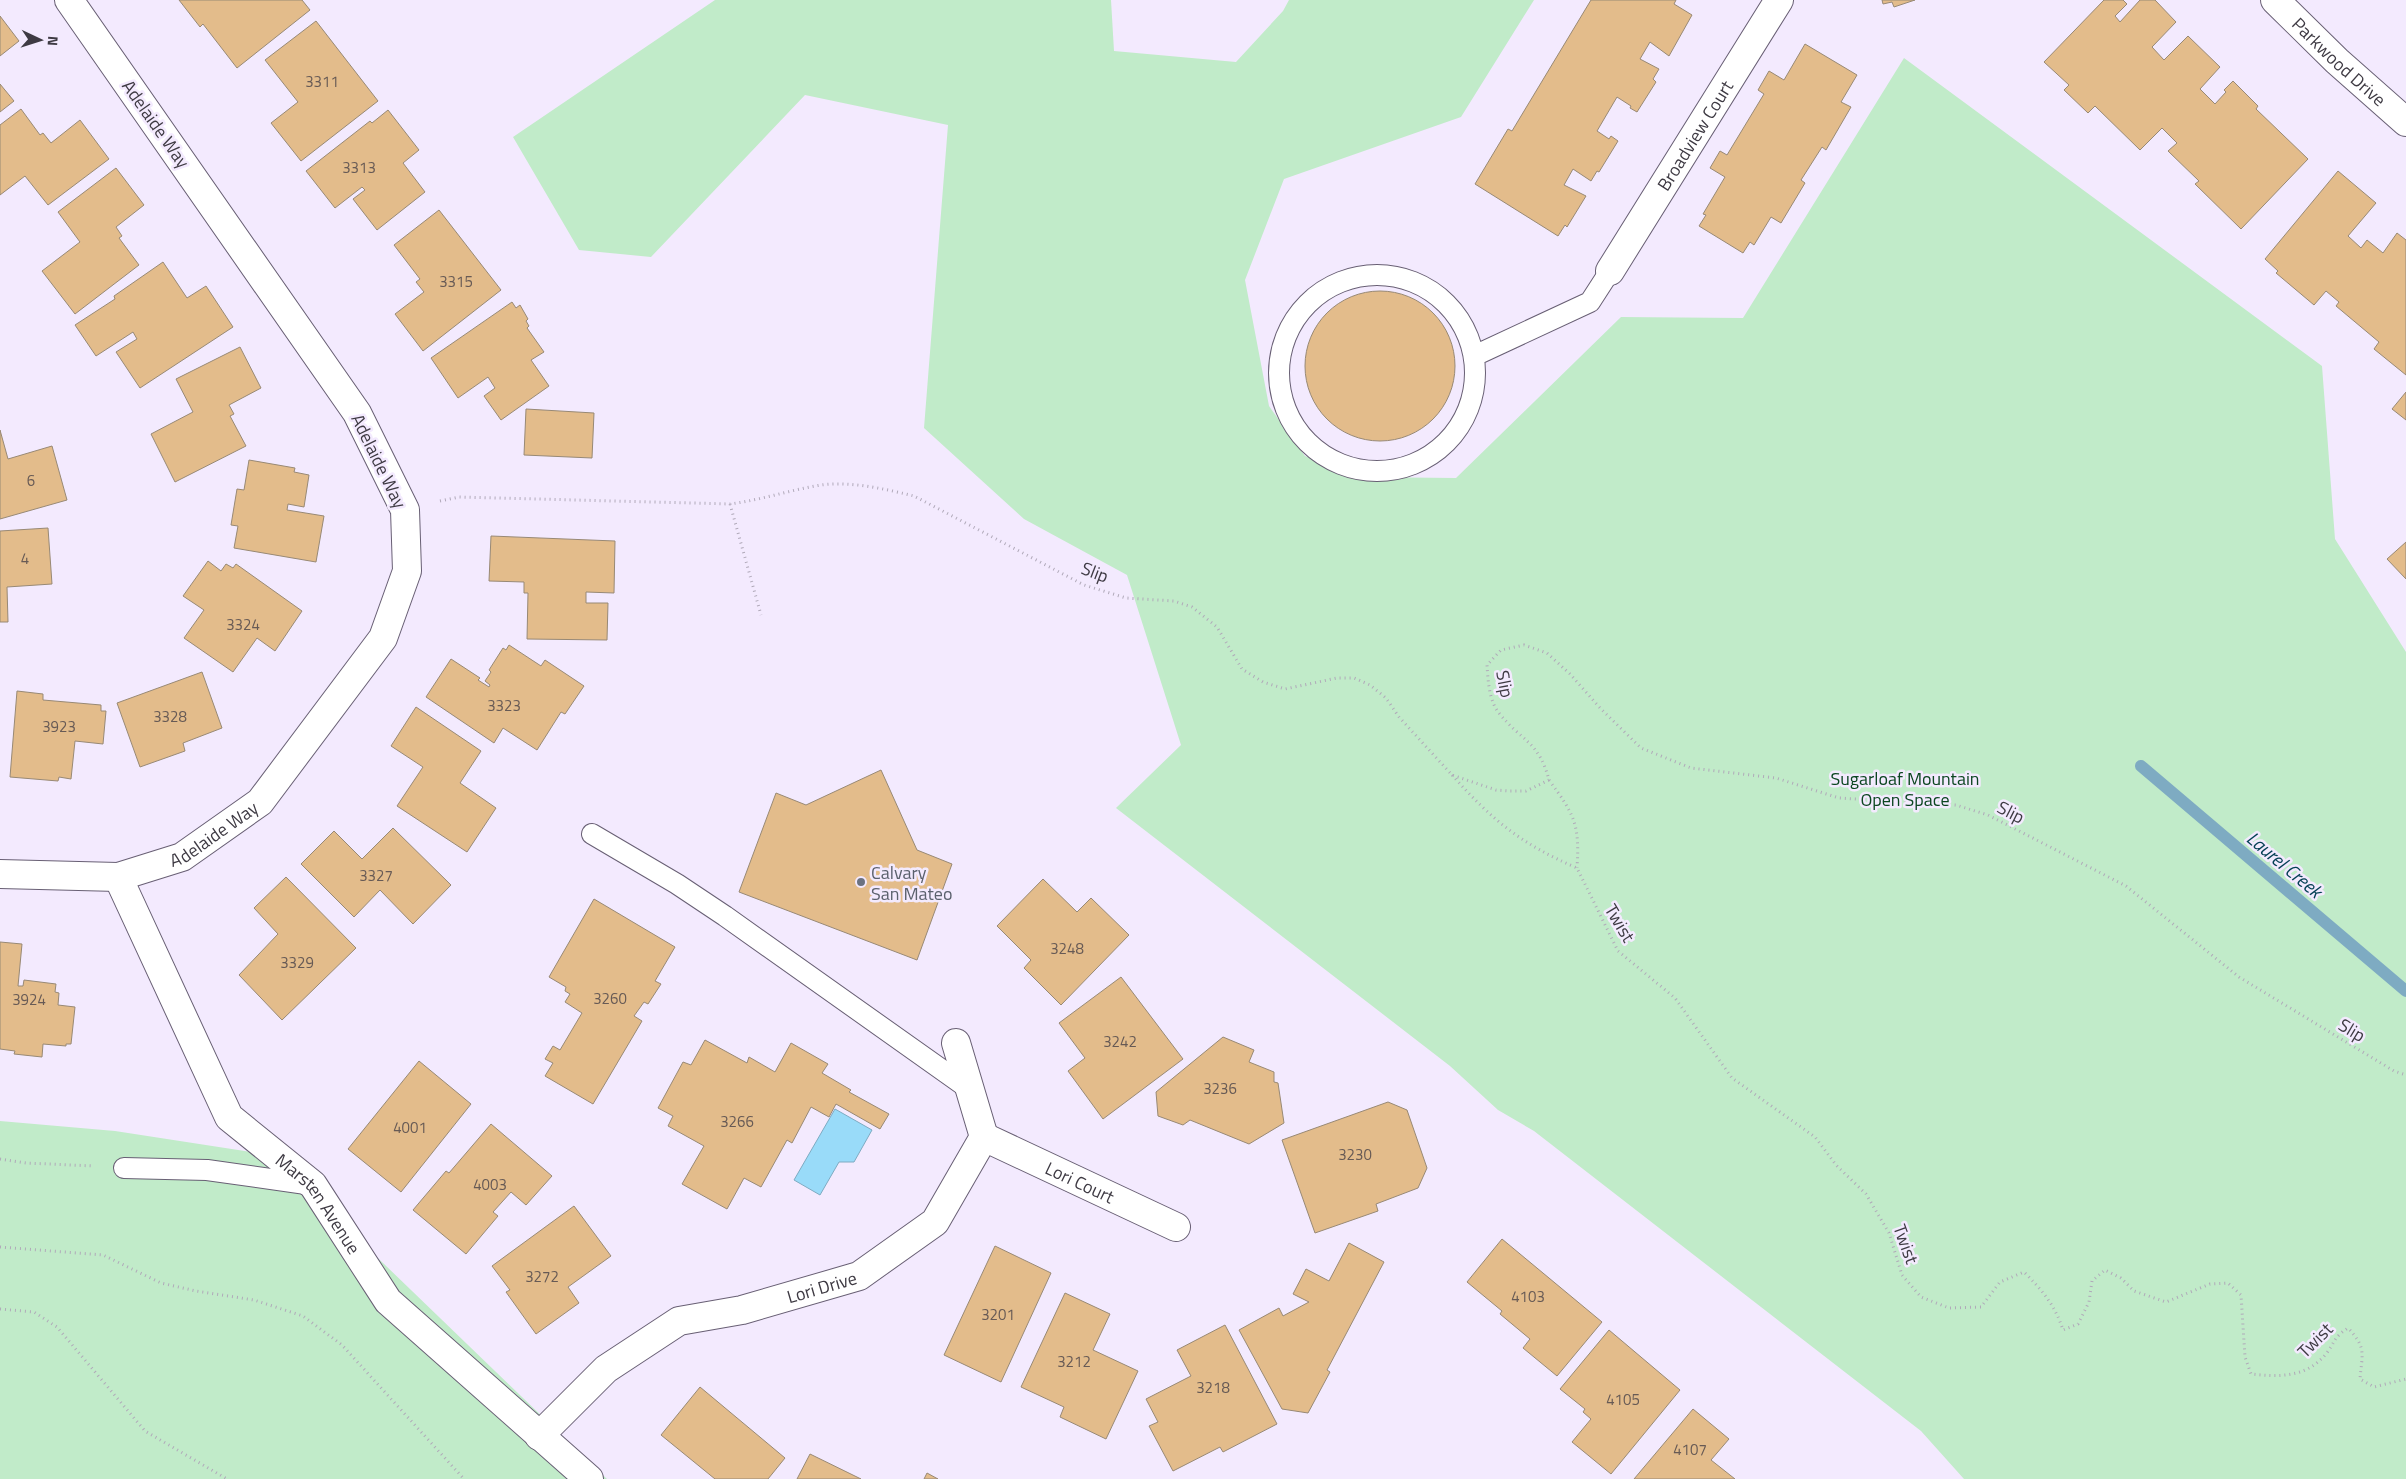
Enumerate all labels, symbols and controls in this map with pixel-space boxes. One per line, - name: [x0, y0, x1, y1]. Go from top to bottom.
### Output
- street label: Parkwood Drive: [2286, 11, 2392, 112]
- north arrow: [15, 15, 65, 65]
- text: N: [43, 35, 64, 47]
- house number: 3311: [305, 70, 339, 93]
- street label: Adelaide Way: [116, 74, 197, 174]
- street label: Broadview Court: [1650, 74, 1740, 196]
- house number: 3313: [342, 156, 376, 179]
- house number: 3315: [439, 270, 473, 293]
- street label: Adelaide Way: [344, 409, 414, 513]
- house number: 6: [27, 469, 35, 492]
- house number: 4: [21, 547, 29, 570]
- street label: Slip: [1077, 554, 1113, 590]
- house number: 3324: [226, 613, 260, 636]
- street label: Slip: [1489, 668, 1521, 700]
- house number: 3323: [487, 694, 521, 717]
- house number: 3328: [153, 705, 187, 728]
- house number: 3923: [42, 715, 76, 738]
- park label: Sugarloaf Mountain Open Space: [1830, 765, 1980, 813]
- street label: Adelaide Way: [166, 794, 264, 874]
- street label: Slip: [1993, 794, 2029, 830]
- water label: Laurel Creek: [2241, 824, 2331, 906]
- place label: Calvary San Mateo: [871, 859, 952, 907]
- house number: 3327: [359, 864, 393, 887]
- marker: Calvary San Mateo: [855, 876, 867, 888]
- street label: Twist: [1598, 899, 1642, 948]
- house number: 3248: [1050, 937, 1084, 960]
- house number: 3329: [280, 951, 314, 974]
- house number: 3260: [593, 987, 627, 1010]
- house number: 3924: [12, 988, 46, 1011]
- street label: Slip: [2333, 1011, 2371, 1049]
- house number: 3242: [1103, 1030, 1137, 1053]
- house number: 3236: [1203, 1077, 1237, 1100]
- house number: 3266: [720, 1110, 754, 1133]
- house number: 4001: [393, 1116, 427, 1139]
- house number: 3230: [1338, 1143, 1372, 1166]
- street label: Marsten Avenue: [270, 1146, 368, 1259]
- street label: Lori Court: [1041, 1154, 1120, 1210]
- house number: 4003: [473, 1173, 507, 1196]
- street label: Twist: [1886, 1220, 1926, 1268]
- street label: Lori Drive: [783, 1264, 860, 1310]
- house number: 3272: [525, 1265, 559, 1288]
- house number: 4103: [1511, 1285, 1545, 1308]
- house number: 3201: [981, 1303, 1015, 1326]
- street label: Twist: [2291, 1316, 2339, 1364]
- house number: 3212: [1057, 1350, 1091, 1373]
- house number: 3218: [1196, 1376, 1230, 1399]
- house number: 4105: [1606, 1388, 1640, 1411]
- house number: 4107: [1673, 1438, 1707, 1461]

